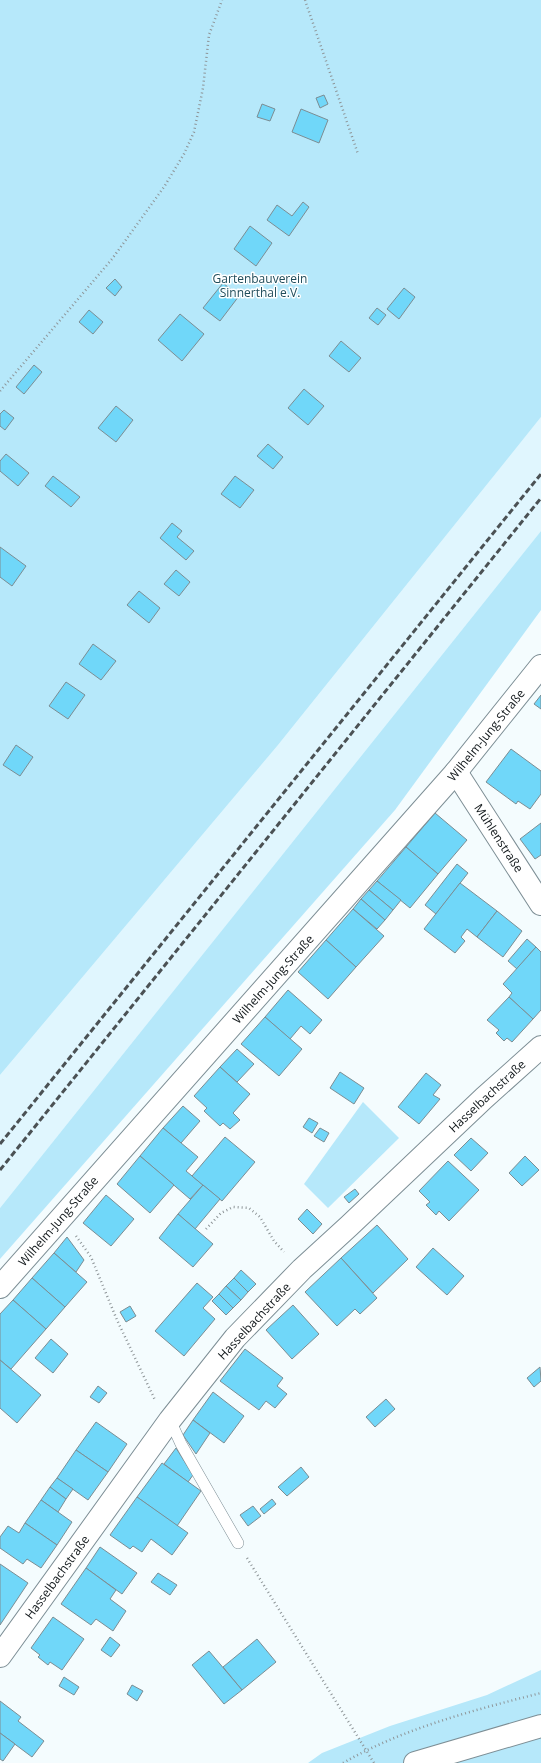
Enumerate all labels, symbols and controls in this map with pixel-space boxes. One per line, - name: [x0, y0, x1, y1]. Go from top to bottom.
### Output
- park label: Gartenbauverein Sinnerthal e.V.: [213, 270, 307, 301]
- street label: Wilhelm-Jung-Straße: [443, 685, 529, 785]
- street label: Mühlenstraße: [471, 800, 528, 876]
- street label: Wilhelm-Jung-Straße: [228, 931, 318, 1027]
- street label: Hasselbachstraße: [445, 1056, 529, 1136]
- street label: Wilhelm-Jung-Straße: [14, 1172, 102, 1270]
- street label: Hasselbachstraße: [214, 1279, 294, 1363]
- street label: Hasselbachstraße: [21, 1532, 93, 1622]

